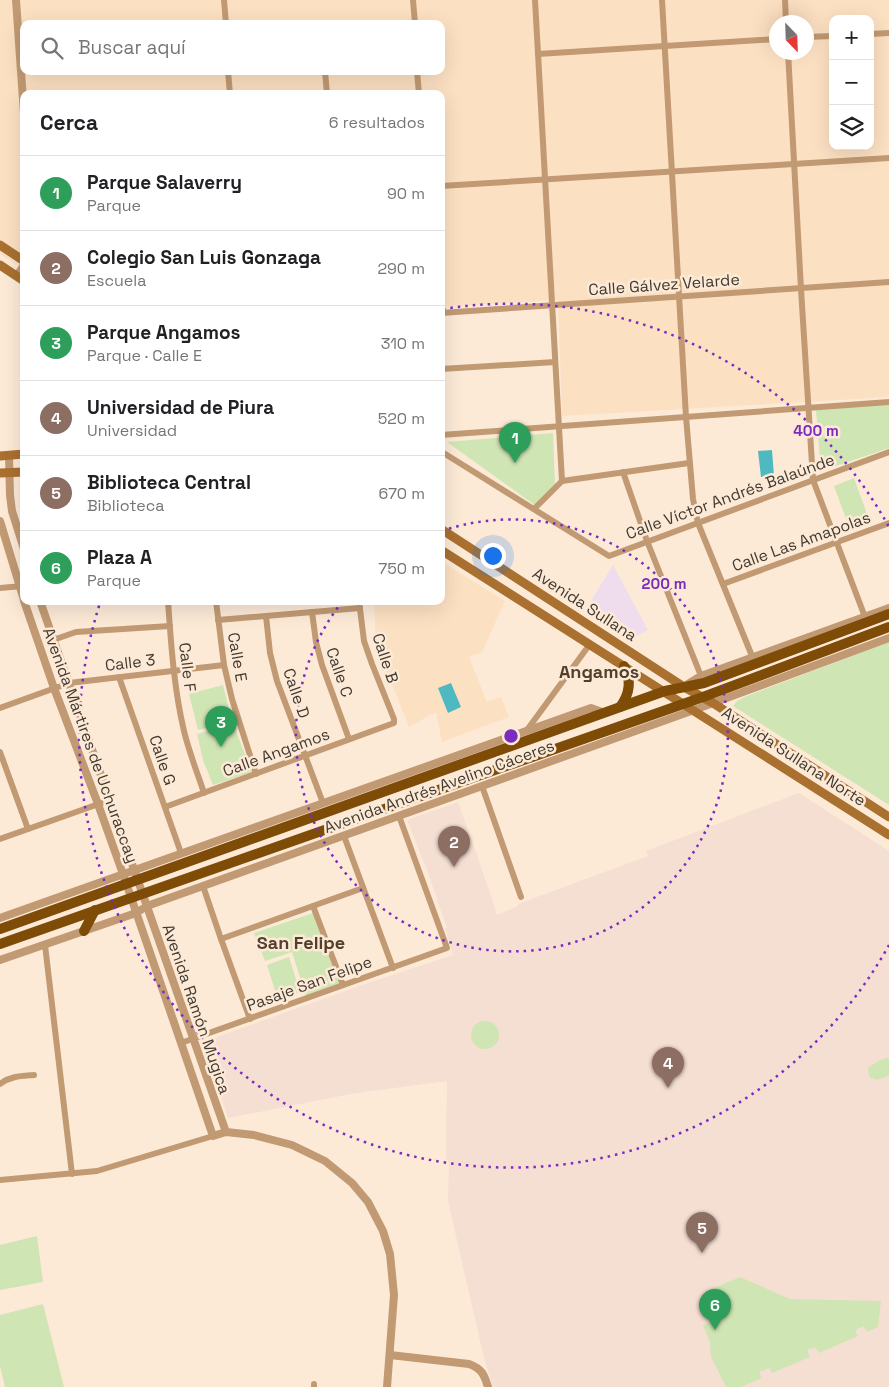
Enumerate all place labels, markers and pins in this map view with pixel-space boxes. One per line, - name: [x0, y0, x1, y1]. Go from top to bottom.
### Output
- pin: 1: [499, 422, 531, 463]
- pin: 3: [205, 706, 237, 747]
- centre of rings: [502, 727, 520, 745]
- pin: 2: [438, 826, 470, 867]
- pin: 4: [652, 1047, 684, 1088]
- pin: 5: [686, 1212, 718, 1253]
- pin: 6: [699, 1289, 731, 1330]

